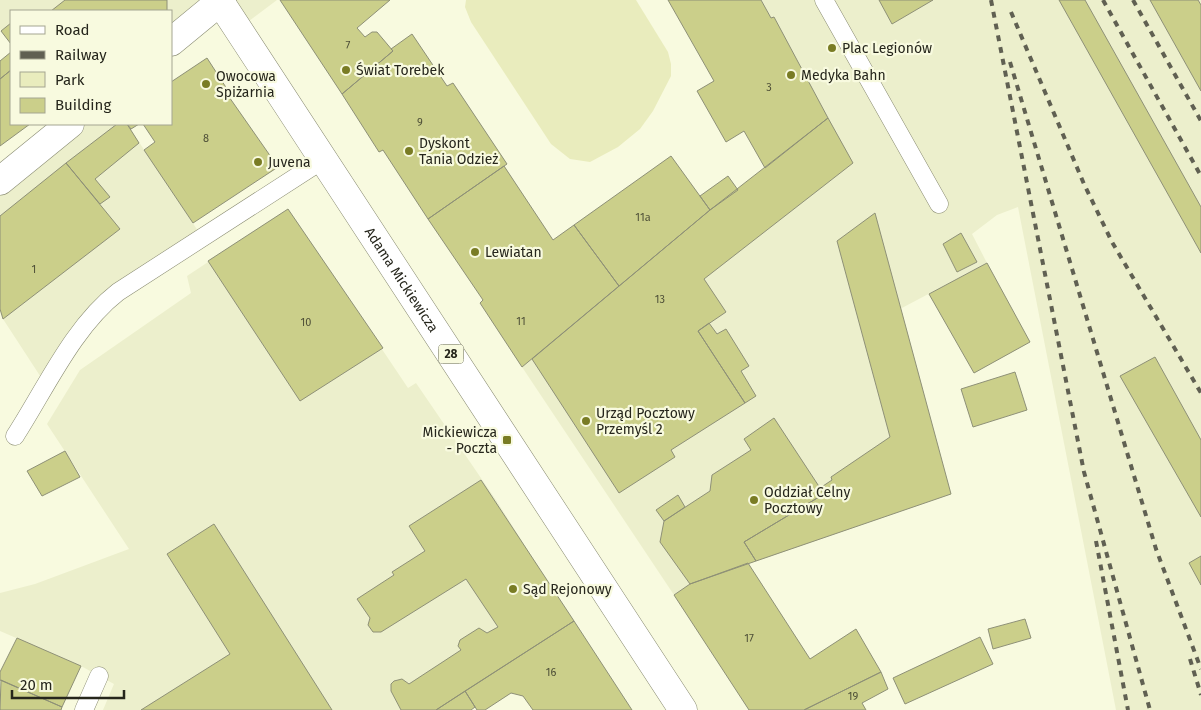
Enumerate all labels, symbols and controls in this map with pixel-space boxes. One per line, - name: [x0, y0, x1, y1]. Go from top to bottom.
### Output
- legend: [10, 10, 172, 125]
- text: Road: [55, 21, 90, 39]
- house number: 7: [346, 39, 351, 52]
- place label: Plac Legionów: [842, 40, 932, 57]
- marker: Plac Legionów: [826, 42, 838, 54]
- text: Railway: [55, 46, 107, 64]
- place label: Świat Torebek: [356, 61, 445, 79]
- marker: Świat Torebek: [340, 64, 352, 76]
- place label: Medyka Bahn: [801, 67, 886, 84]
- place label: Owocowa Spiżarnia: [216, 68, 276, 101]
- marker: Medyka Bahn: [785, 69, 797, 81]
- text: Park: [55, 71, 85, 89]
- marker: Owocowa Spiżarnia: [200, 78, 212, 90]
- house number: 3: [766, 81, 772, 94]
- text: Building: [55, 96, 111, 114]
- house number: 9: [417, 116, 423, 129]
- house number: 8: [203, 132, 209, 145]
- place label: Dyskont Tania Odzież: [419, 135, 498, 168]
- marker: Dyskont Tania Odzież: [403, 145, 415, 157]
- place label: Juvena: [268, 154, 311, 171]
- marker: Juvena: [252, 156, 264, 168]
- house number: 11a: [635, 211, 651, 224]
- street label: Adama Mickiewicza: [361, 224, 442, 335]
- place label: Lewiatan: [485, 244, 542, 261]
- marker: Lewiatan: [469, 246, 481, 258]
- house number: 1: [32, 263, 36, 276]
- house number: 13: [655, 293, 665, 306]
- house number: 11: [516, 315, 526, 328]
- house number: 10: [301, 316, 311, 329]
- road number: 28: [438, 344, 464, 364]
- place label: Urząd Pocztowy Przemyśl 2: [596, 405, 695, 438]
- marker: Urząd Pocztowy Przemyśl 2: [580, 415, 592, 427]
- place label: Mickiewicza - Poczta: [423, 424, 497, 457]
- marker: Mickiewicza - Poczta: [501, 434, 513, 446]
- place label: Oddział Celny Pocztowy: [764, 484, 850, 517]
- marker: Oddział Celny Pocztowy: [748, 494, 760, 506]
- place label: Sąd Rejonowy: [523, 581, 612, 598]
- marker: Sąd Rejonowy: [507, 583, 519, 595]
- house number: 17: [744, 632, 754, 645]
- house number: 16: [546, 666, 556, 679]
- scale bar: [12, 668, 125, 700]
- text: 20 m: [20, 676, 53, 694]
- house number: 19: [848, 690, 858, 703]

